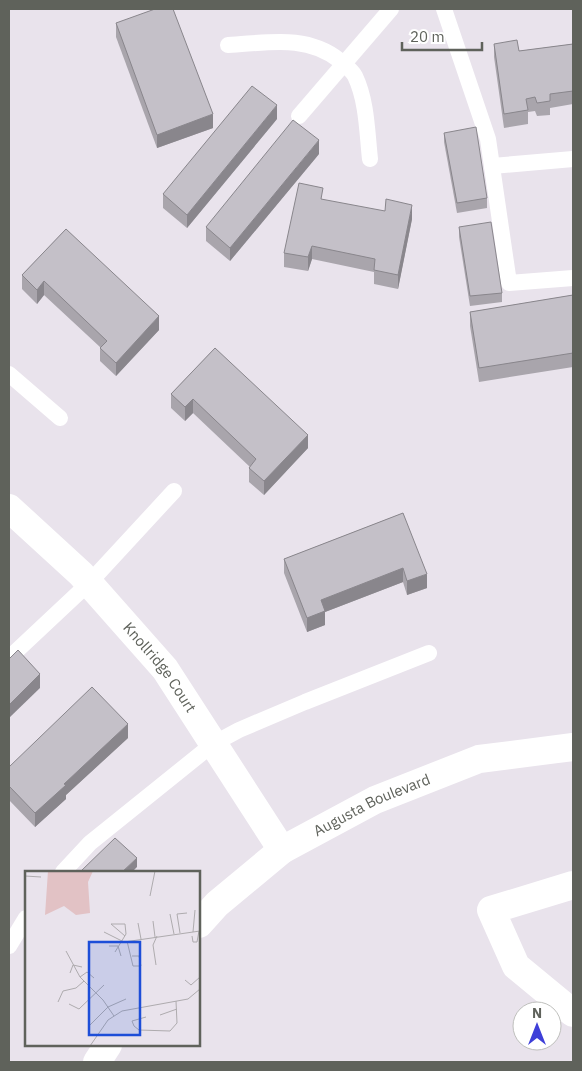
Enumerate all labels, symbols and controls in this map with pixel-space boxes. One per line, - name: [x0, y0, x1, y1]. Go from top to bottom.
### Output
- scale bar: [402, 20, 482, 52]
- text: 20 m: [410, 27, 445, 46]
- street label: Knollridge Court: [119, 618, 201, 716]
- street label: Augusta Boulevard: [310, 769, 433, 840]
- inset map: [25, 871, 200, 1046]
- north arrow: [512, 1001, 562, 1051]
- text: N: [532, 1004, 542, 1022]

